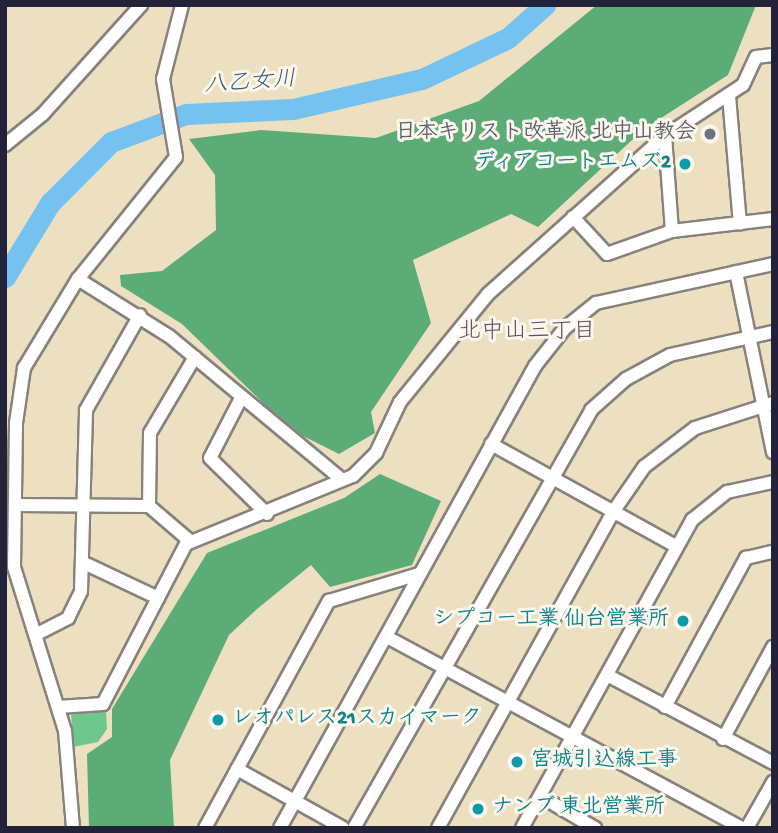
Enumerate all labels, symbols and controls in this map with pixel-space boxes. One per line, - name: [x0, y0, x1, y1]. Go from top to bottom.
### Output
- water label: 八乙女川: [203, 67, 297, 101]
- place label: 日本キリスト改革派 北中山教会: [397, 121, 696, 147]
- marker: 日本キリスト改革派 北中山教会: [702, 126, 718, 142]
- place label: ディアコートエムズ2: [472, 151, 671, 177]
- marker: ディアコートエムズ2: [677, 156, 693, 172]
- district label: 北中山三丁目: [458, 319, 596, 347]
- place label: シプコー工業 仙台営業所: [433, 608, 669, 634]
- marker: シプコー工業 仙台営業所: [675, 613, 691, 629]
- place label: レオパレス21スカイマーク: [232, 707, 482, 733]
- marker: レオパレス21スカイマーク: [210, 712, 226, 728]
- place label: 宮城引込線工事: [531, 749, 678, 775]
- marker: 宮城引込線工事: [509, 754, 525, 770]
- place label: ナンブ 東北営業所: [492, 796, 665, 822]
- marker: ナンブ 東北営業所: [470, 801, 486, 817]

